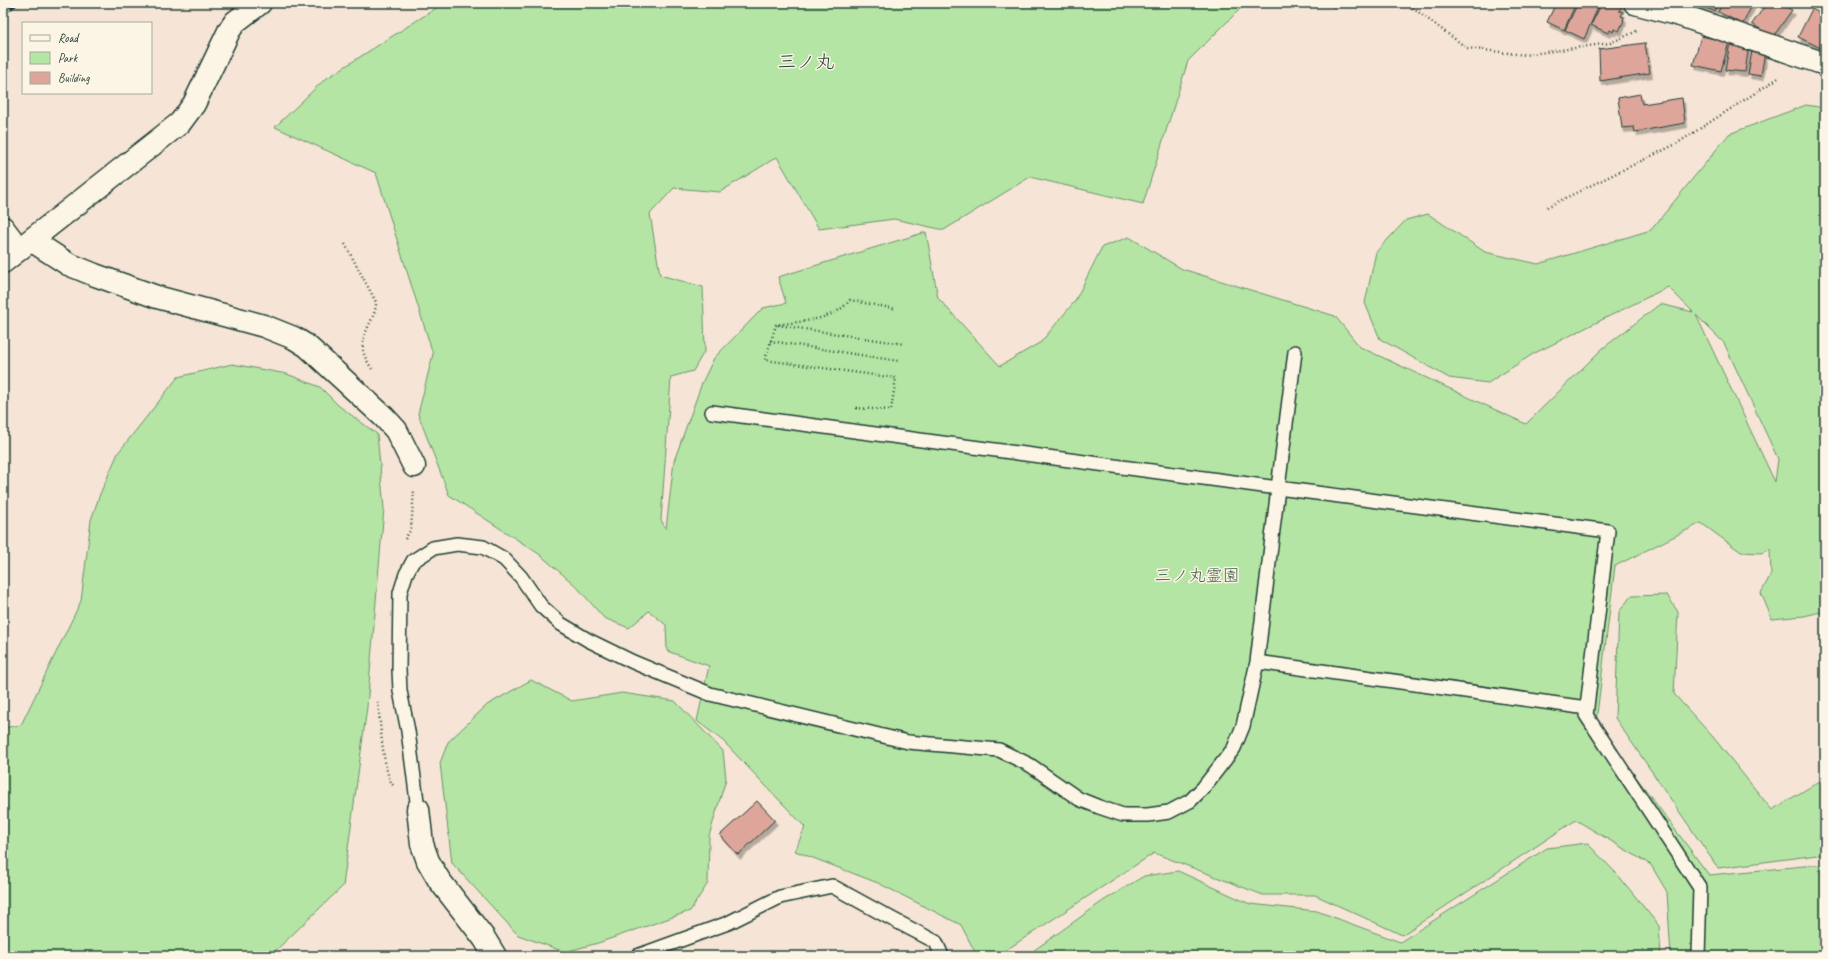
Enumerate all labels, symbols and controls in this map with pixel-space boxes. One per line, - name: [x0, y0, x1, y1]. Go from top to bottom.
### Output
- legend: [22, 22, 152, 94]
- text: Road: [58, 30, 80, 46]
- text: Park: [58, 50, 79, 66]
- district label: 三ノ丸: [777, 50, 835, 74]
- text: Building: [58, 70, 90, 86]
- park label: 三ノ丸霊園: [1155, 565, 1240, 586]

